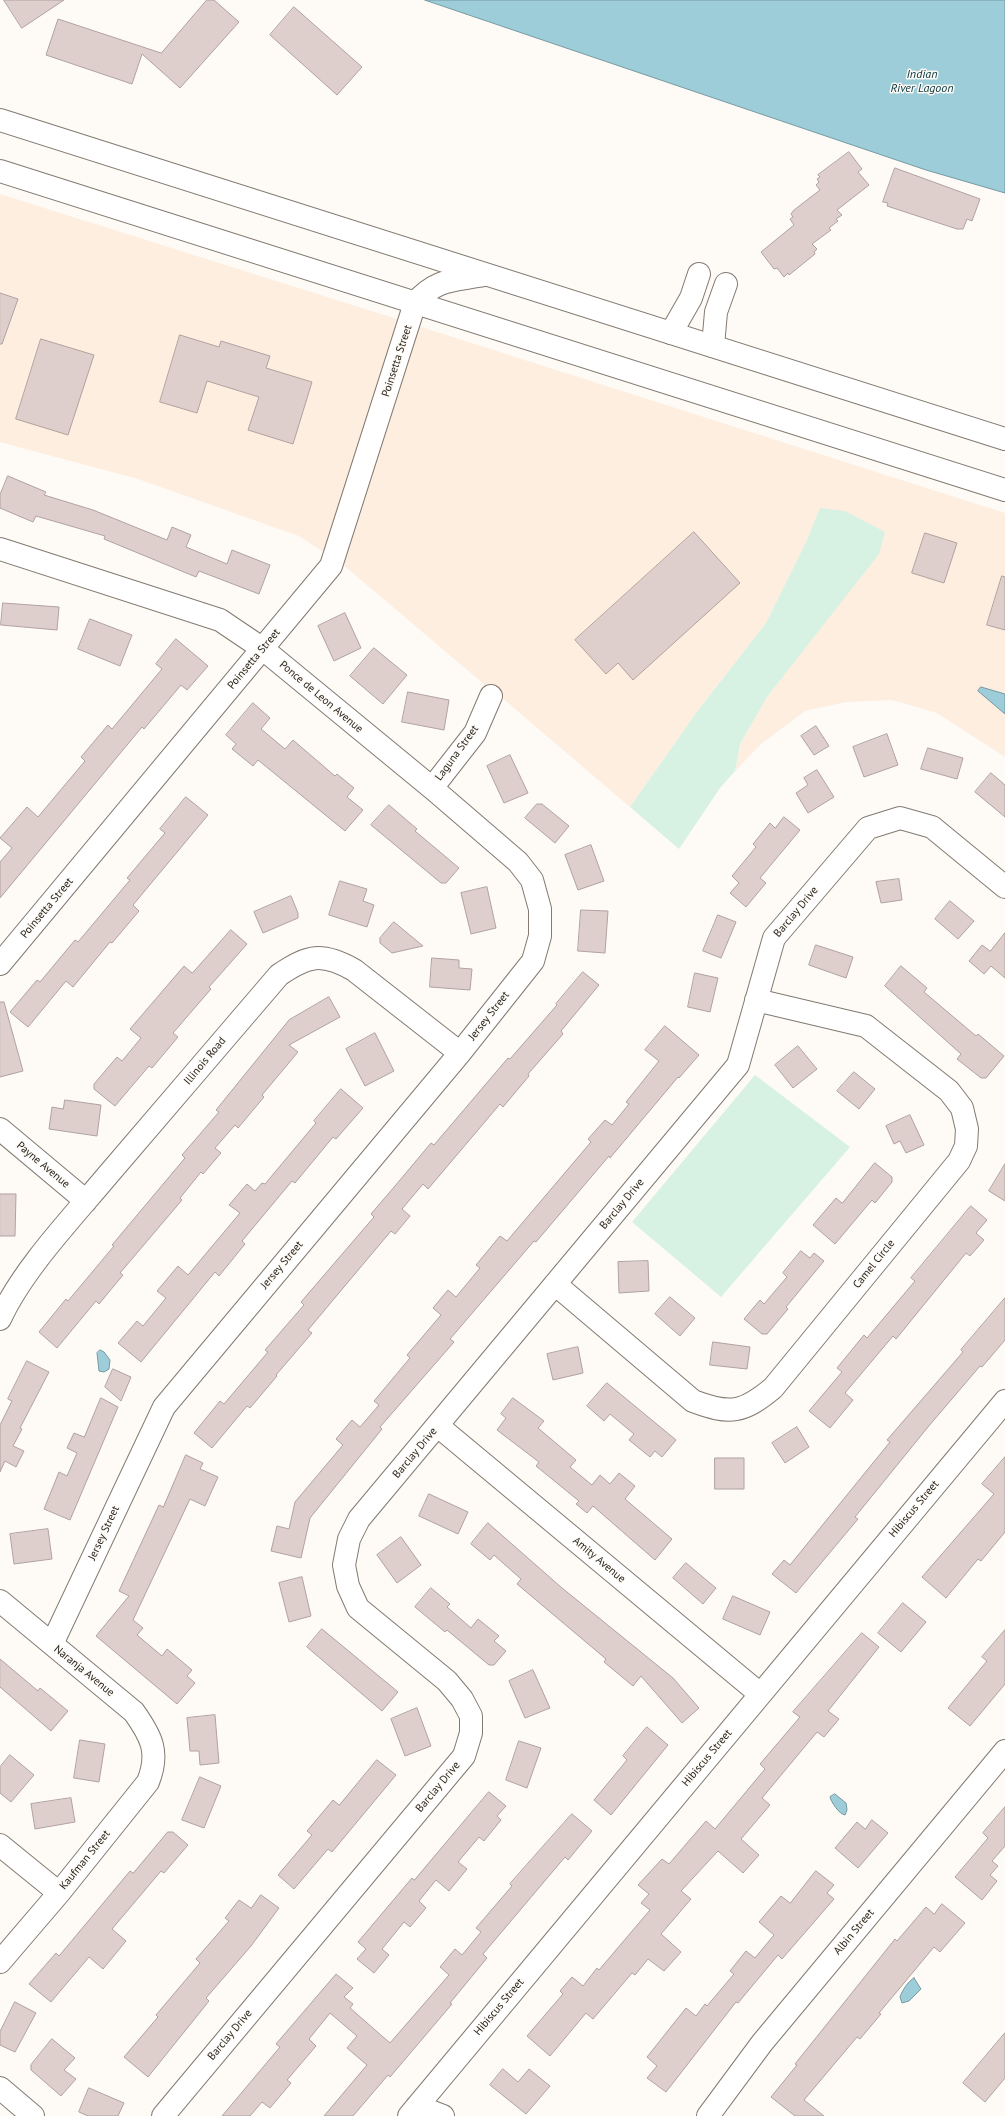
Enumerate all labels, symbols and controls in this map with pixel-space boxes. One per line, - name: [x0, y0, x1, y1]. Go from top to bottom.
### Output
- water label: Indian River Lagoon: [890, 68, 954, 96]
- street label: Poinsetta Street: [379, 323, 415, 399]
- street label: Poinsetta Street: [225, 626, 283, 692]
- street label: Ponce de Leon Avenue: [277, 658, 365, 736]
- street label: Laguna Street: [432, 723, 482, 783]
- street label: Poinsetta Street: [18, 875, 76, 941]
- street label: Barclay Drive: [771, 884, 821, 940]
- street label: Jersey Street: [466, 989, 512, 1043]
- street label: Illinois Road: [181, 1034, 229, 1088]
- street label: Payne Avenue: [14, 1139, 72, 1191]
- street label: Barclay Drive: [597, 1176, 647, 1232]
- street label: Camel Circle: [850, 1237, 898, 1291]
- street label: Jersey Street: [258, 1238, 306, 1292]
- street label: Barclay Drive: [390, 1425, 440, 1481]
- street label: Hibiscus Street: [886, 1478, 942, 1540]
- street label: Jersey Street: [86, 1504, 122, 1562]
- street label: Amity Avenue: [570, 1534, 628, 1586]
- street label: Naranja Avenue: [51, 1643, 117, 1699]
- street label: Hibiscus Street: [679, 1727, 735, 1789]
- street label: Barclay Drive: [413, 1759, 463, 1815]
- street label: Kaufman Street: [57, 1828, 113, 1892]
- street label: Albin Street: [831, 1906, 877, 1958]
- street label: Hibiscus Street: [471, 1976, 527, 2038]
- street label: Barclay Drive: [205, 2007, 255, 2063]

